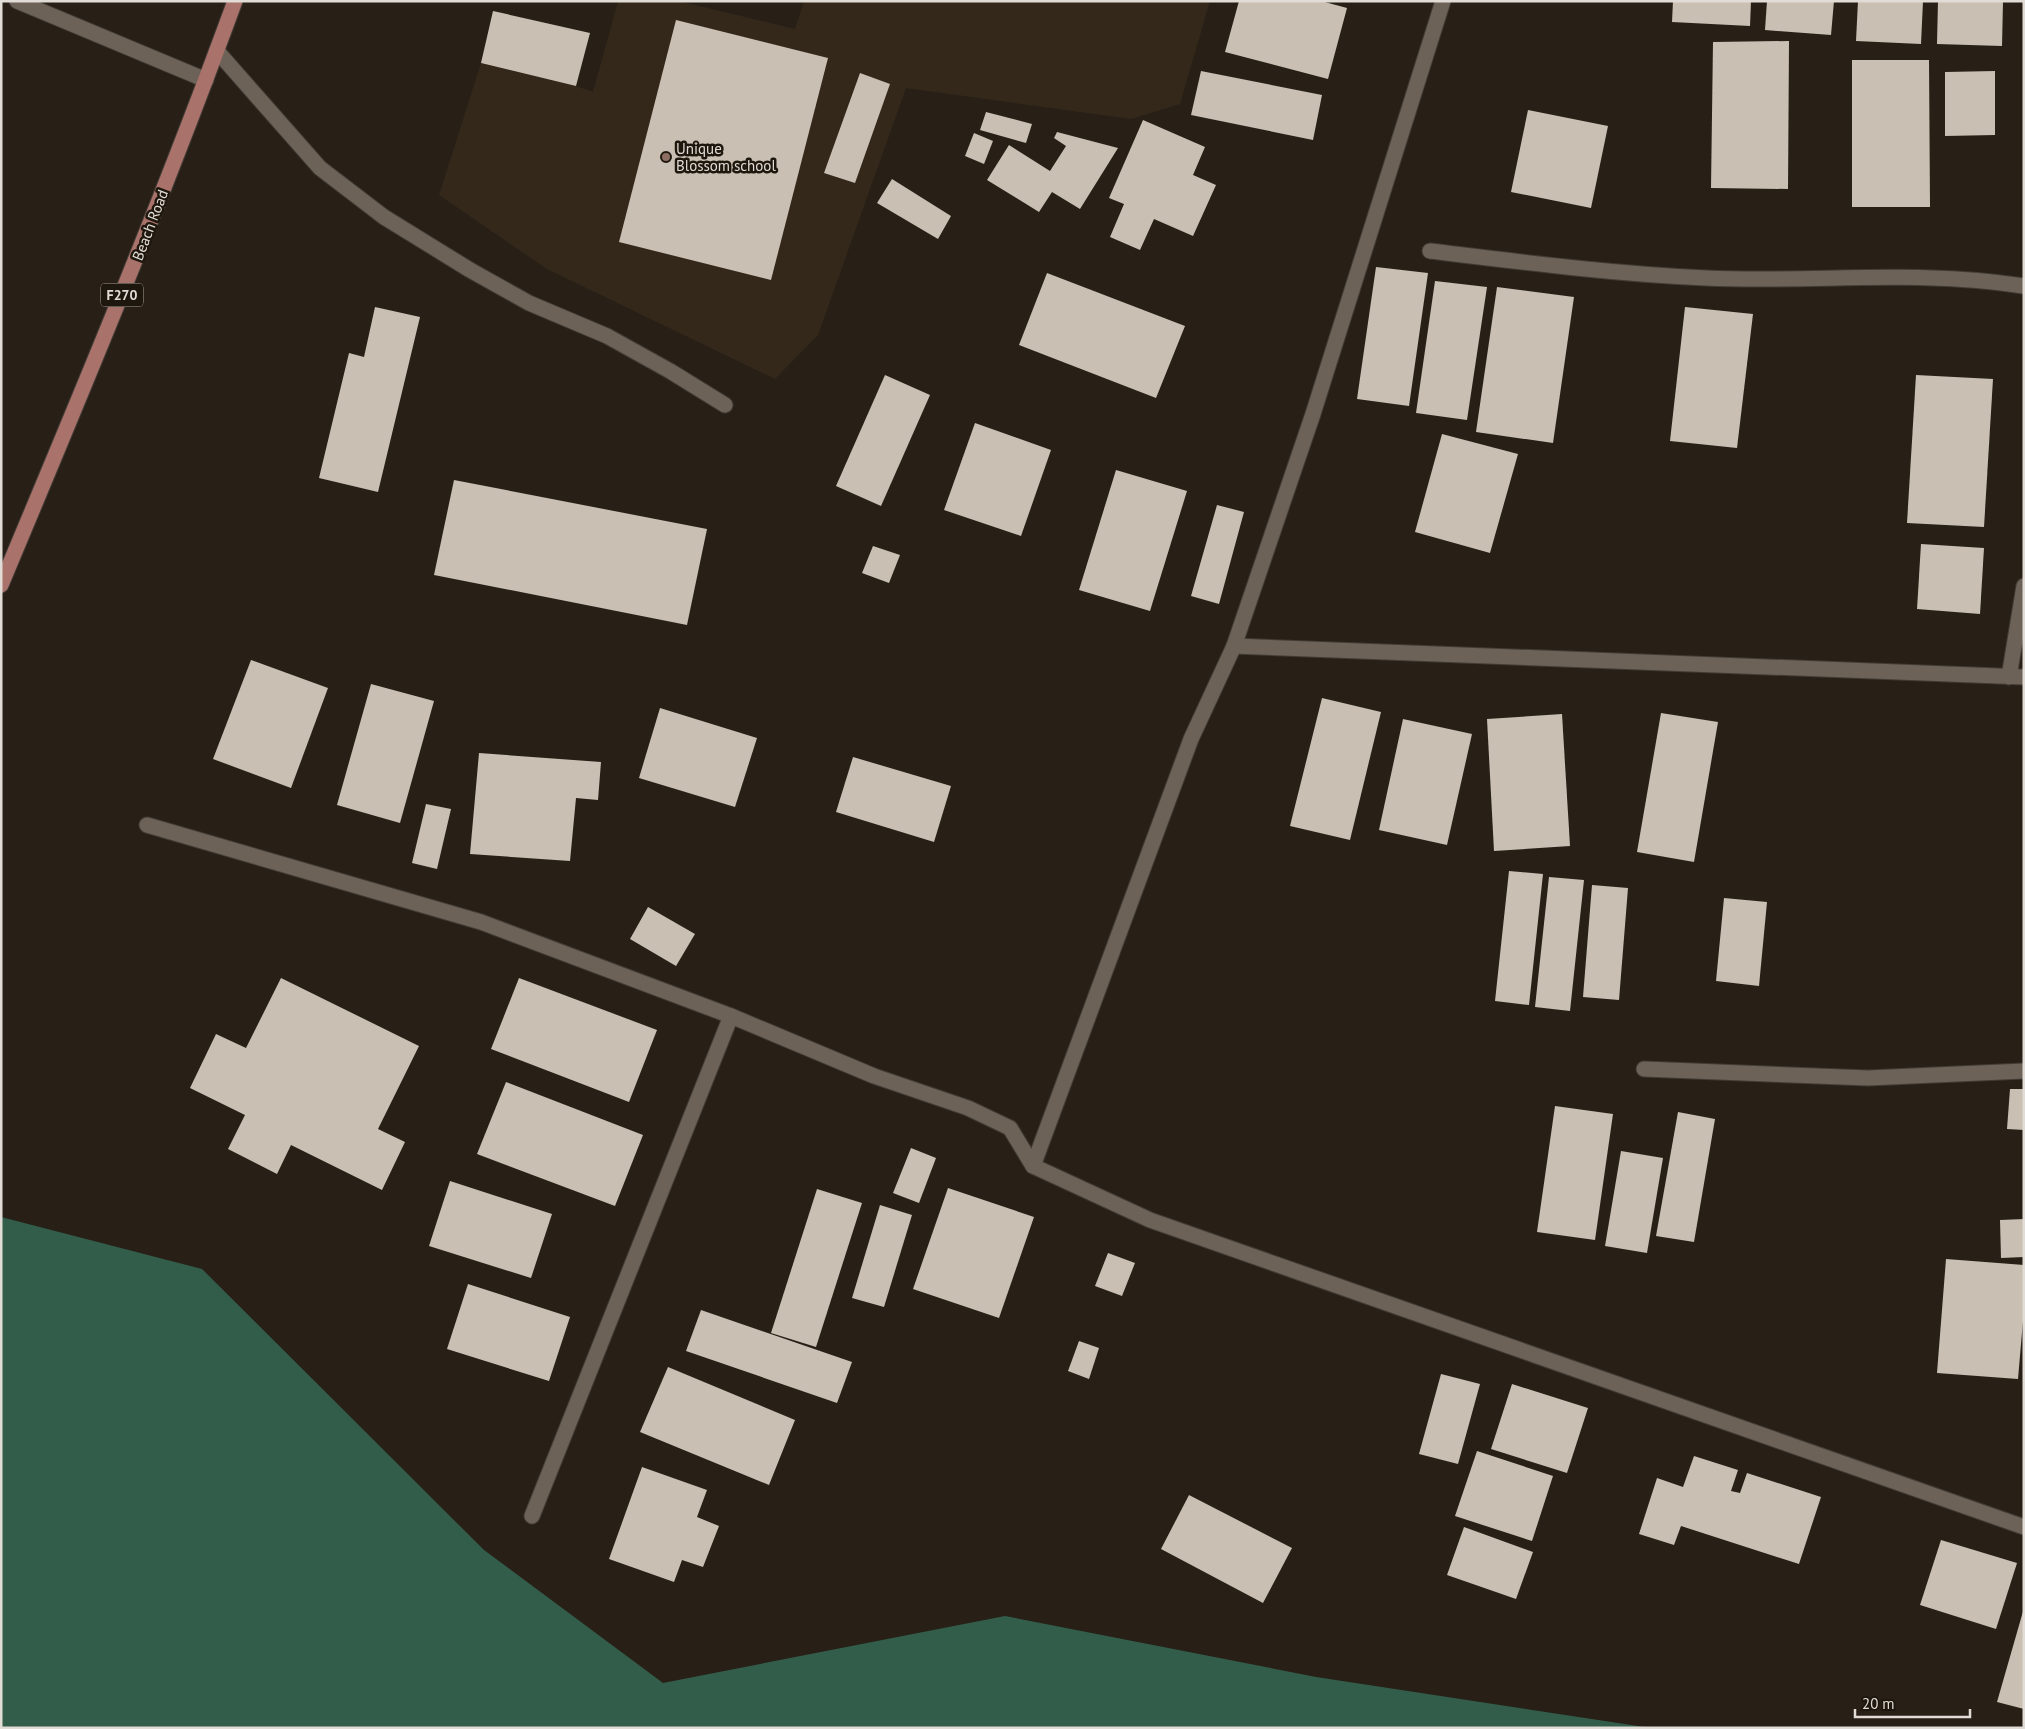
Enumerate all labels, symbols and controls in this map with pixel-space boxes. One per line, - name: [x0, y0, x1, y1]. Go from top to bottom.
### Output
- place label: Unique Blossom school: [676, 139, 776, 175]
- marker: Unique Blossom school: [660, 151, 672, 163]
- street label: Beach Road: [128, 187, 172, 263]
- road number: F270: [101, 284, 143, 306]
- scale bar: [1855, 1686, 1970, 1718]
- text: 20 m: [1862, 1694, 1895, 1713]

